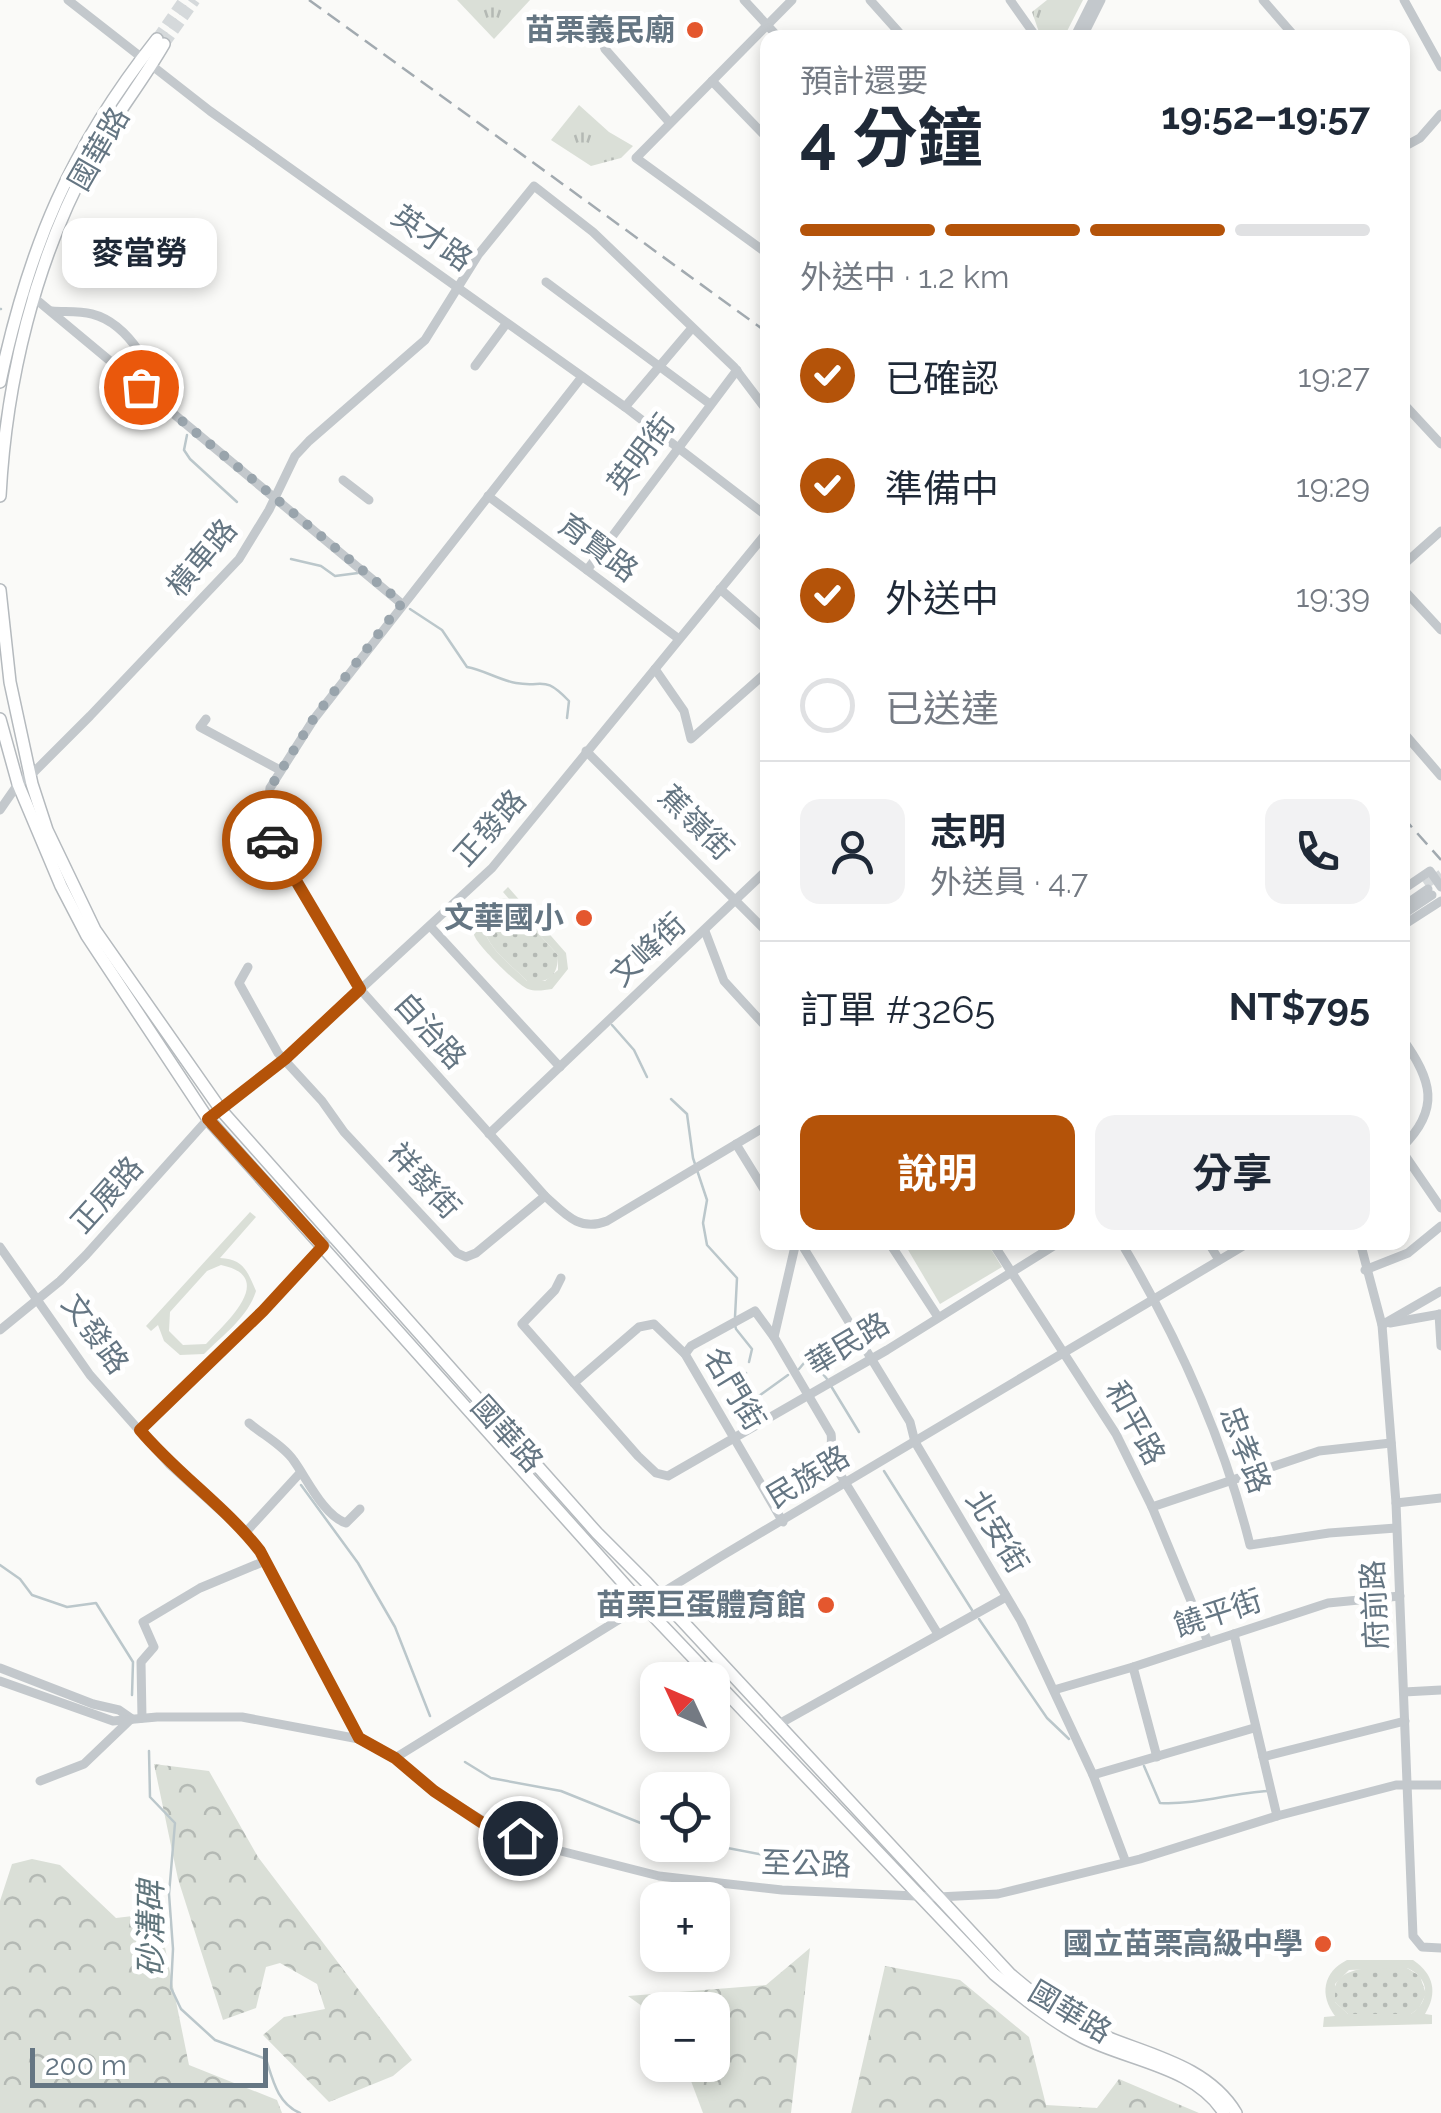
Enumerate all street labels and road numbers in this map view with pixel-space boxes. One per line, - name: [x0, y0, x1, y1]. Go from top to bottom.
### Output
- street label: 國華路: [61, 101, 136, 196]
- street label: 英才路: [385, 197, 479, 278]
- street label: 英明街: [600, 407, 682, 500]
- street label: 育賢路: [552, 507, 645, 589]
- street label: 橫車路: [159, 512, 244, 603]
- street label: 蕉嶺街: [652, 778, 741, 867]
- street label: 正發路: [447, 783, 533, 873]
- street label: 文峰街: [603, 906, 693, 993]
- street label: 自治路: [387, 986, 473, 1076]
- street label: 祥發街: [381, 1136, 468, 1226]
- street label: 正展路: [64, 1150, 150, 1240]
- street label: 文發路: [55, 1287, 136, 1380]
- street label: 華民路: [800, 1305, 895, 1382]
- street label: 名門街: [696, 1341, 773, 1436]
- street label: 和平路: [1098, 1375, 1173, 1471]
- street label: 國華路: [464, 1389, 550, 1479]
- street label: 忠孝路: [1213, 1402, 1278, 1498]
- street label: 民族路: [760, 1438, 855, 1515]
- street label: 北安街: [959, 1484, 1036, 1579]
- street label: 府前路: [1355, 1559, 1394, 1651]
- street label: 饒平街: [1170, 1582, 1266, 1643]
- street label: 至公路: [760, 1844, 852, 1883]
- street label: 國華路: [1023, 1973, 1118, 2050]

